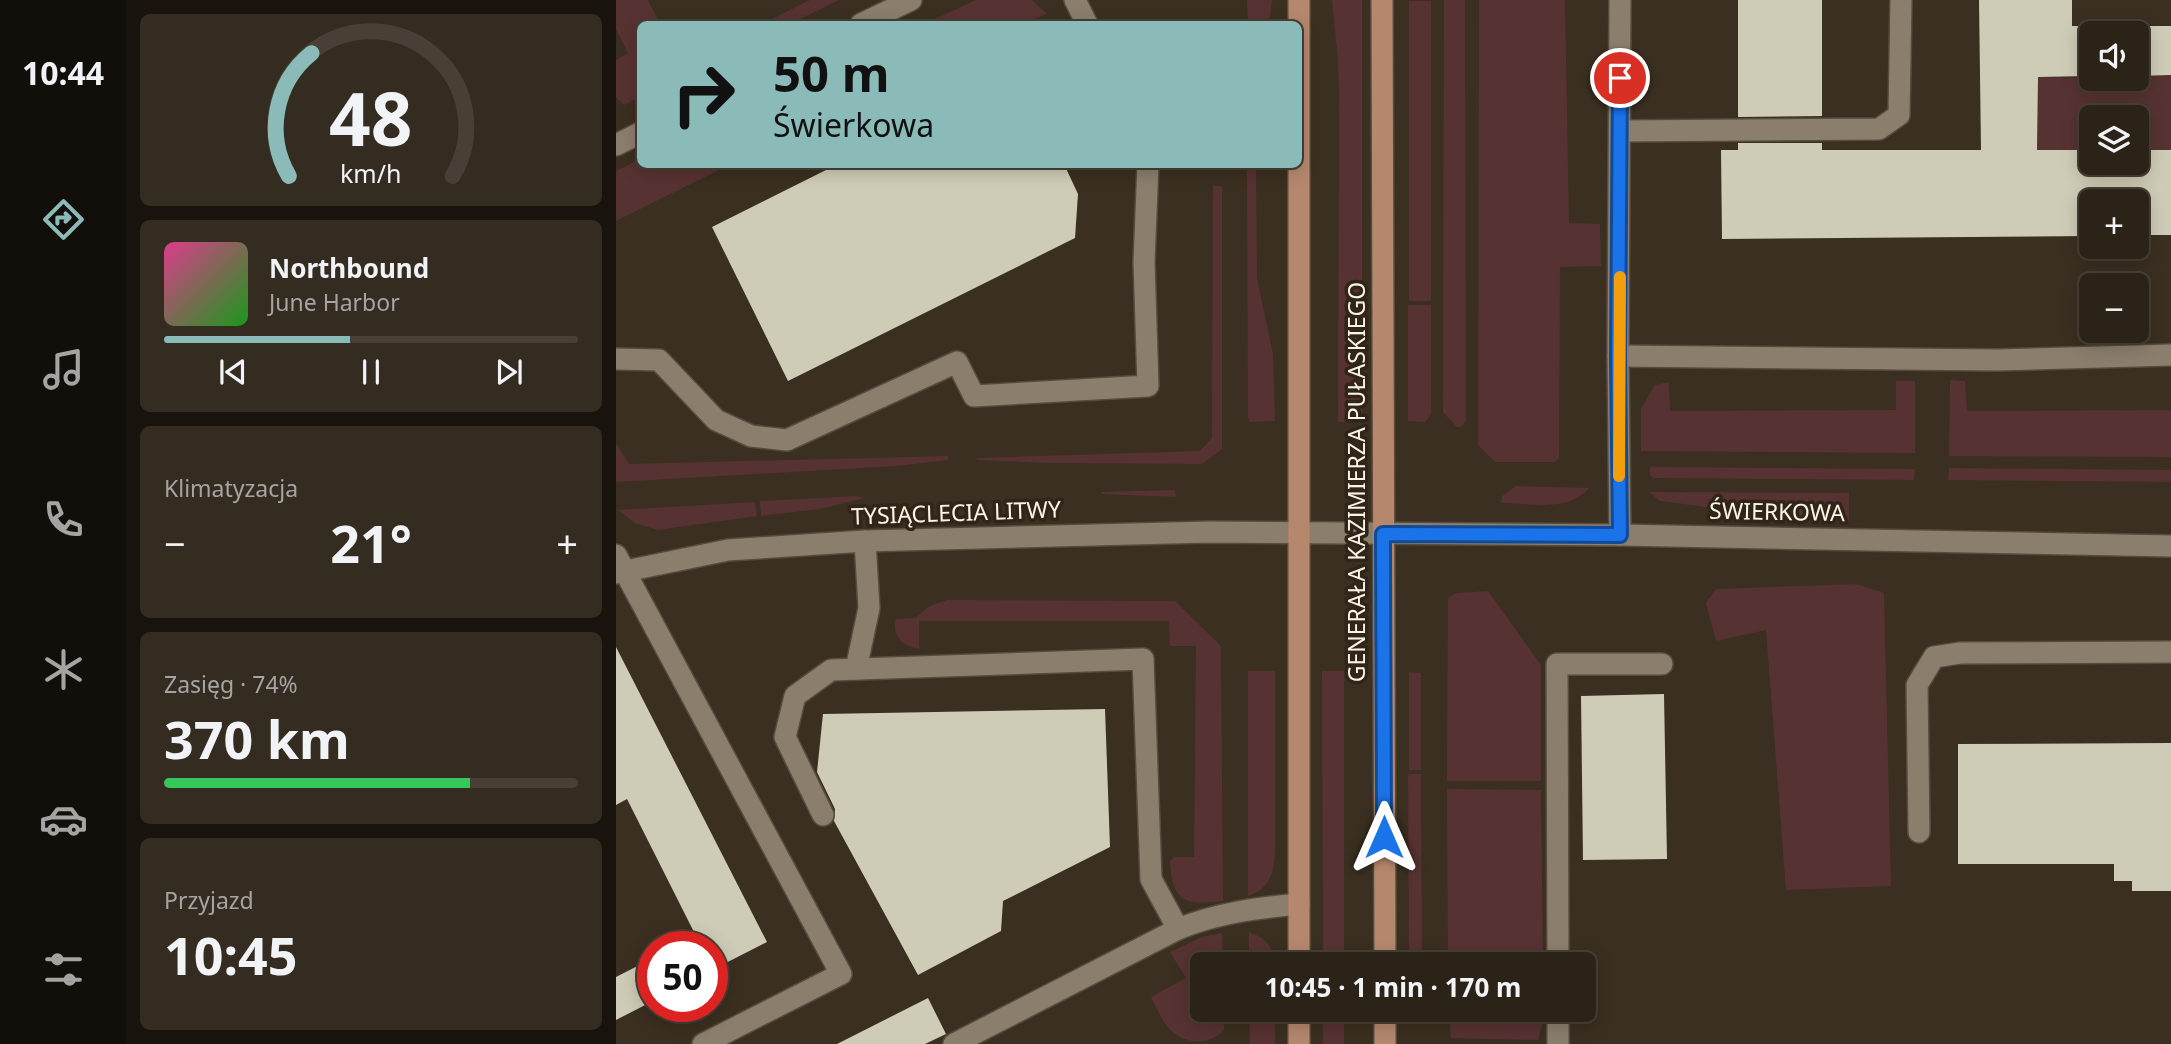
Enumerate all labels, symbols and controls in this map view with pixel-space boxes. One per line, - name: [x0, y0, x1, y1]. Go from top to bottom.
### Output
- map controls: [2079, 21, 2149, 343]
- button: sound: [2079, 21, 2149, 91]
- text: 50 m: [773, 40, 890, 106]
- pin: [1590, 48, 1650, 108]
- icon: right: [658, 49, 749, 140]
- text: 10:44: [22, 51, 104, 94]
- icon: arrive: [1601, 59, 1639, 97]
- text: 48: [329, 68, 413, 167]
- text: Świerkowa: [773, 103, 934, 146]
- button: layers: [2079, 105, 2149, 175]
- text: km/h: [340, 156, 402, 190]
- button: +: [2079, 189, 2149, 259]
- icon: directions: [39, 195, 88, 244]
- text: Northbound: [269, 250, 429, 286]
- button: −: [2079, 273, 2149, 343]
- street label: GENERAŁA KAZIMIERZA PUŁASKIEGO: [1340, 282, 1372, 682]
- text: June Harbor: [269, 286, 400, 318]
- icon: music: [39, 345, 88, 394]
- icon: previous: [214, 353, 252, 391]
- icon: pause: [352, 353, 390, 391]
- icon: next: [490, 353, 528, 391]
- text: Klimatyzacja: [164, 472, 298, 504]
- street label: TYSIĄCLECIA LITWY: [851, 492, 1062, 532]
- street label: ŚWIERKOWA: [1709, 494, 1845, 528]
- icon: phone: [39, 495, 88, 544]
- text: 21°: [330, 507, 412, 578]
- text: −: [164, 517, 186, 569]
- text: +: [556, 517, 578, 569]
- icon: climate: [39, 645, 88, 694]
- text: Zasięg · 74%: [164, 668, 298, 700]
- text: 370 km: [164, 703, 350, 774]
- icon: car: [39, 795, 88, 844]
- position arrow: [1347, 800, 1421, 874]
- text: Przyjazd: [164, 884, 254, 916]
- text: 10:45: [164, 919, 298, 990]
- speed limit sign: 50: [637, 931, 728, 1022]
- icon: filters: [39, 945, 88, 994]
- text: 10:45 · 1 min · 170 m: [1265, 969, 1521, 1005]

